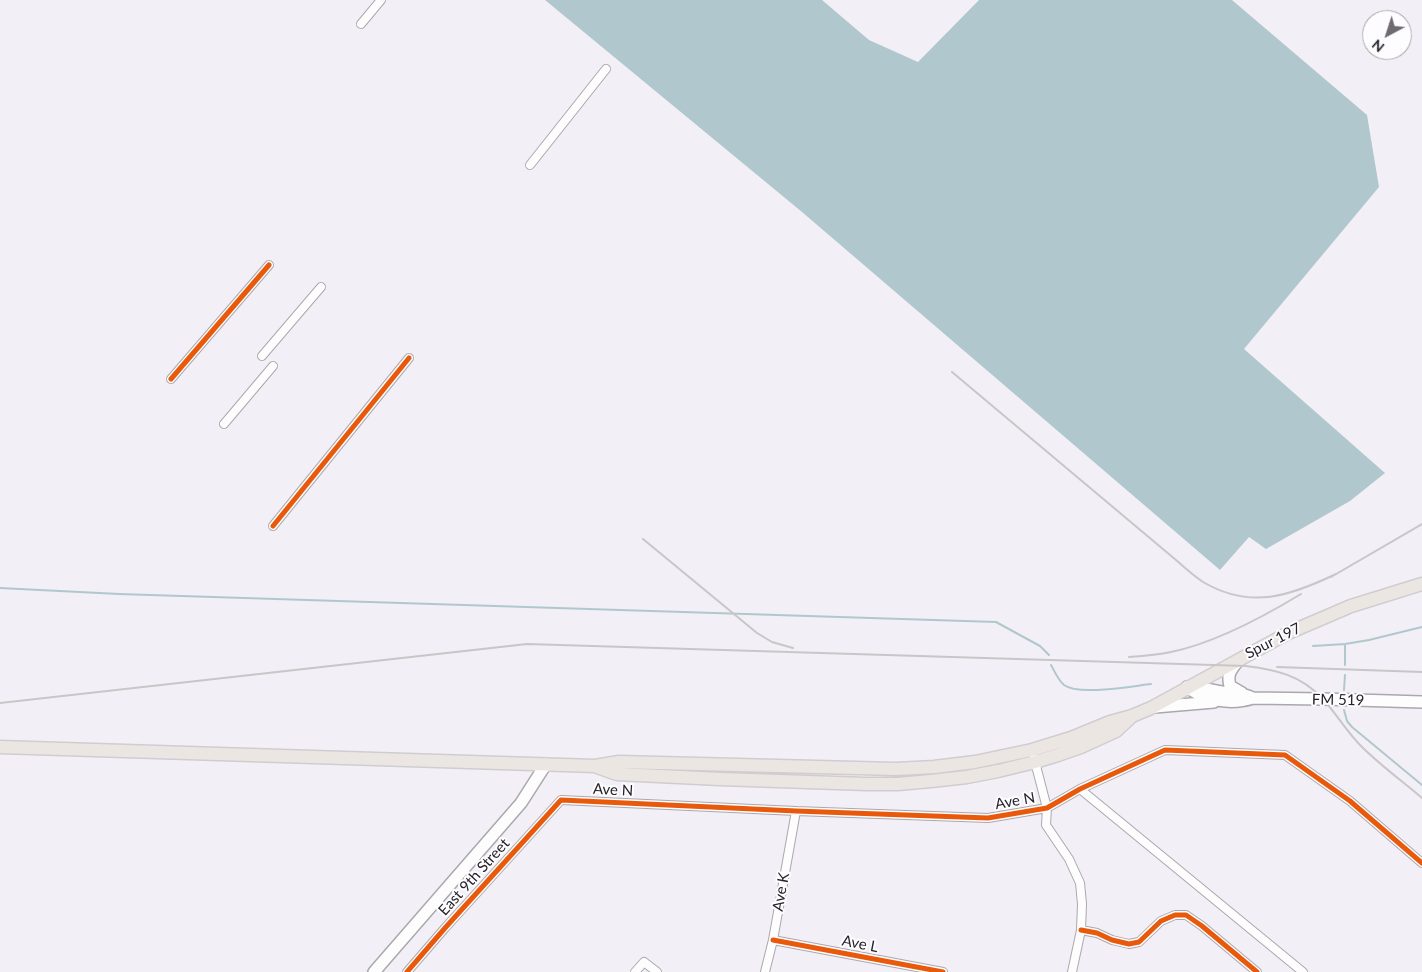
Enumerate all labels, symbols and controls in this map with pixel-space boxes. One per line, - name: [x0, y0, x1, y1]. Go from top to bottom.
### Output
- north arrow: [1362, 10, 1412, 60]
- text: N: [1368, 36, 1387, 56]
- street label: Spur 197: [1242, 619, 1304, 663]
- street label: FM 519: [1312, 691, 1364, 709]
- street label: Ave N: [592, 780, 634, 800]
- street label: Ave N: [994, 789, 1036, 813]
- street label: East 9th Street: [435, 835, 513, 919]
- street label: Ave K: [769, 871, 793, 913]
- street label: Ave L: [840, 932, 880, 956]

